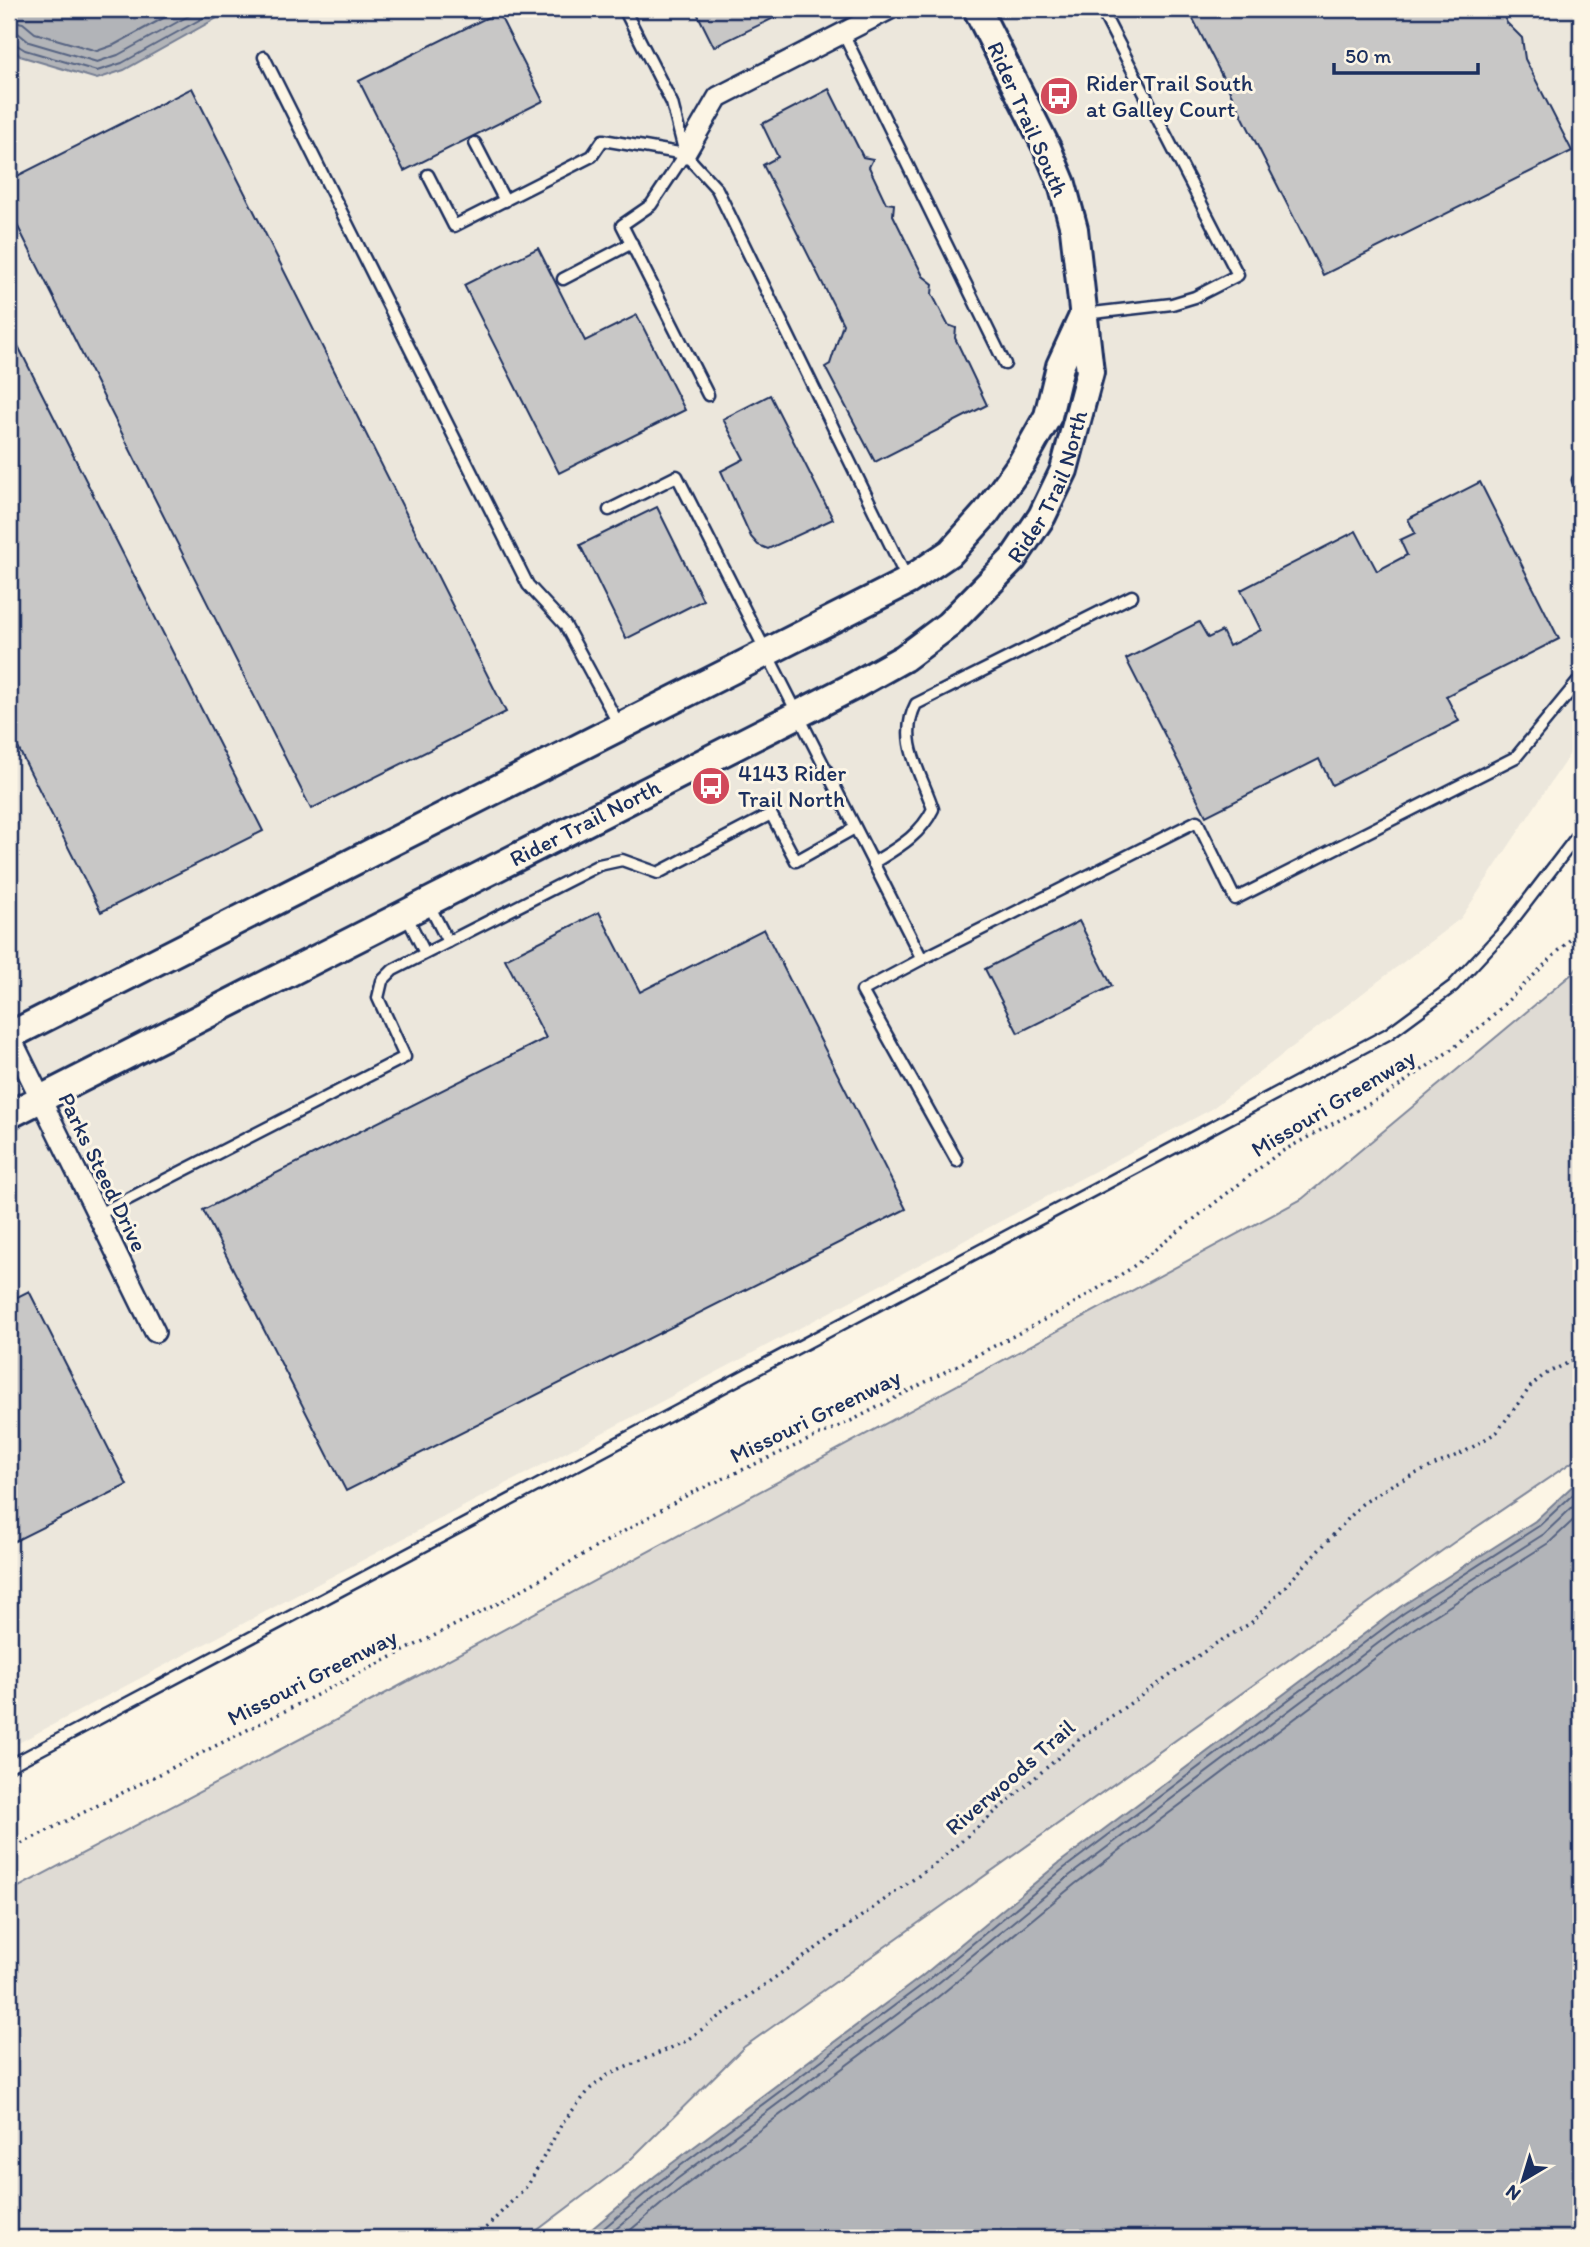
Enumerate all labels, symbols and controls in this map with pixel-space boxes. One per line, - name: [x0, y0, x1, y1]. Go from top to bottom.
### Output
- scale bar: [1334, 32, 1478, 76]
- street label: Rider Trail South: [981, 37, 1075, 201]
- text: 50 m: [1345, 43, 1392, 68]
- place label: Rider Trail South at Galley Court: [1086, 69, 1253, 123]
- bus stop icon: Rider Trail South at Galley Court: [1038, 75, 1080, 117]
- street label: Rider Trail North: [1001, 406, 1093, 568]
- place label: 4143 Rider Trail North: [738, 759, 846, 813]
- bus stop icon: 4143 Rider Trail North: [690, 765, 732, 807]
- street label: Rider Trail North: [505, 772, 666, 873]
- street label: Missouri Greenway: [1246, 1043, 1420, 1163]
- street label: Parks Steed Drive: [52, 1088, 154, 1256]
- street label: Missouri Greenway: [725, 1362, 905, 1469]
- street label: Missouri Greenway: [223, 1622, 402, 1732]
- street label: Riverwoods Trail: [939, 1713, 1081, 1841]
- north arrow: [1488, 2146, 1558, 2216]
- text: N: [1501, 2180, 1525, 2206]

